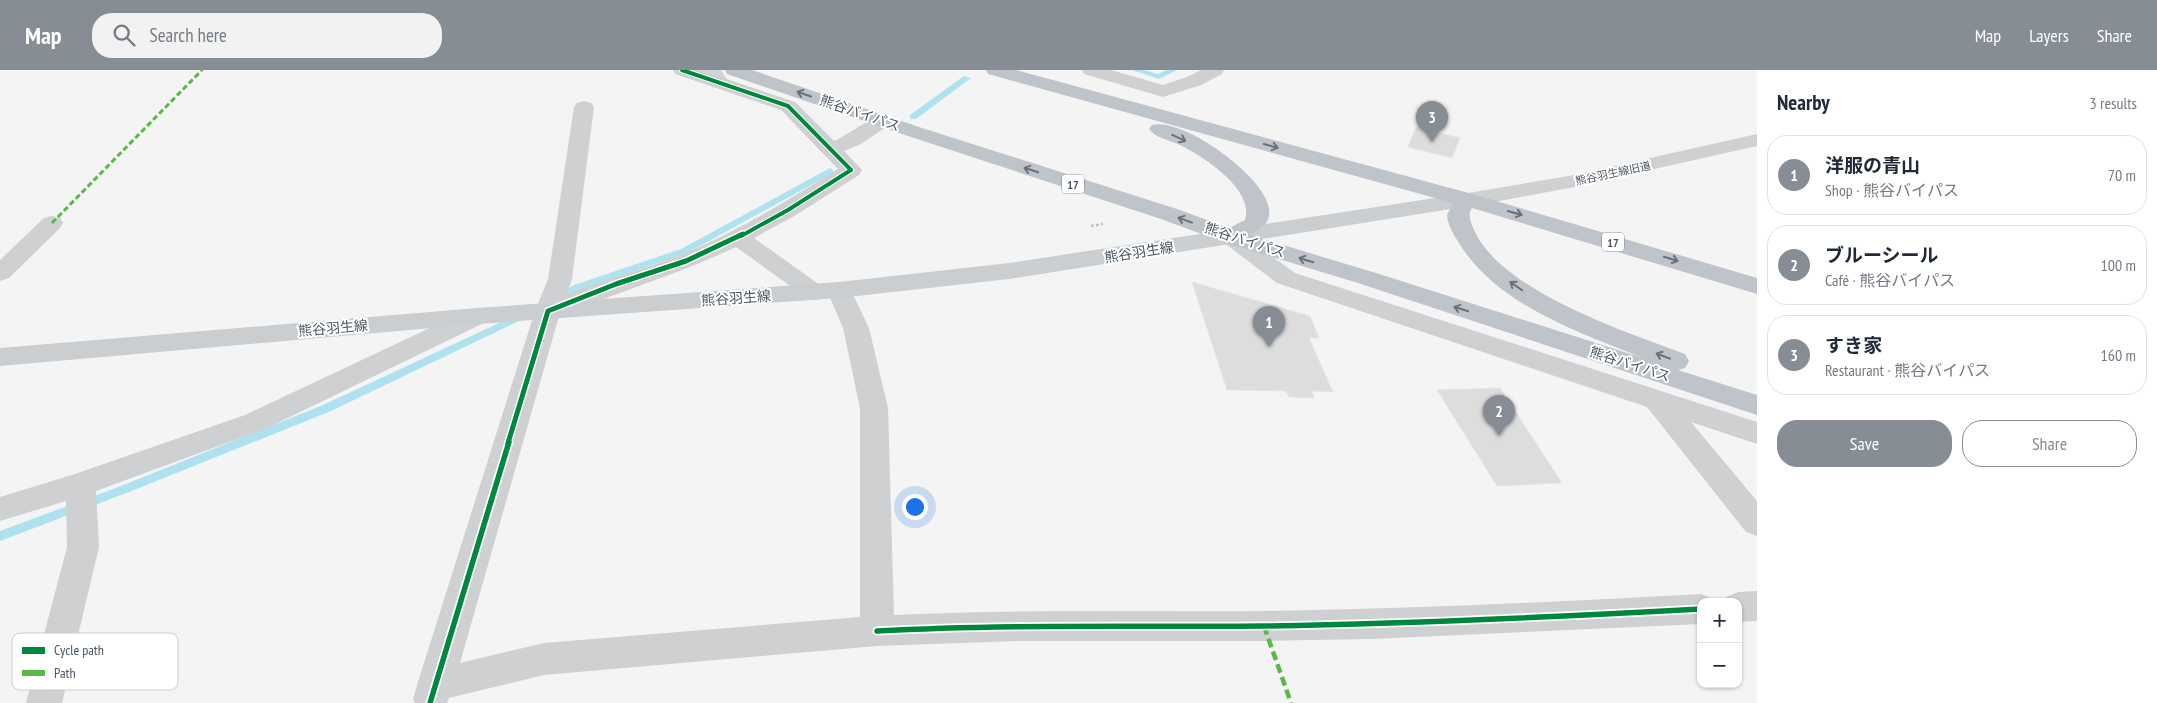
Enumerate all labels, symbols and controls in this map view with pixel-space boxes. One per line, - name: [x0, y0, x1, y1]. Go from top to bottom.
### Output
- search box: [92, 13, 442, 58]
- text: Map: [25, 20, 62, 51]
- icon: search: [110, 21, 138, 49]
- text: Search here: [150, 23, 227, 47]
- text: Map: [1975, 24, 2001, 47]
- text: Layers: [2029, 24, 2069, 47]
- text: Share: [2097, 24, 2132, 47]
- one-way arrow: [797, 89, 813, 98]
- text: Nearby: [1777, 89, 1830, 116]
- street label: 熊谷バイパス: [817, 91, 903, 135]
- text: 3 results: [2090, 93, 2137, 113]
- pin: 3: [1416, 101, 1448, 142]
- one-way arrow: [1172, 133, 1187, 143]
- one-way arrow: [1262, 141, 1278, 151]
- text: 洋服の青山: [1825, 153, 1920, 177]
- street label: 熊谷羽生線旧道: [1574, 158, 1652, 188]
- one-way arrow: [1024, 165, 1039, 174]
- text: 1: [1790, 165, 1798, 185]
- text: 70 m: [2108, 165, 2136, 185]
- road number: 17: [1062, 175, 1084, 194]
- text: Shop · 熊谷バイパス: [1825, 180, 1959, 200]
- one-way arrow: [1507, 209, 1523, 219]
- one-way arrow: [1178, 215, 1194, 224]
- street label: 熊谷バイパス: [1202, 219, 1288, 261]
- road number: 17: [1602, 232, 1624, 252]
- street label: 熊谷羽生線: [1103, 238, 1175, 266]
- text: ブルーシール: [1825, 243, 1939, 267]
- one-way arrow: [1299, 254, 1315, 264]
- one-way arrow: [1663, 255, 1679, 265]
- text: 2: [1790, 255, 1798, 275]
- text: 100 m: [2101, 255, 2136, 275]
- text: Café · 熊谷バイパス: [1825, 270, 1955, 290]
- one-way arrow: [1509, 281, 1523, 291]
- street label: 熊谷羽生線: [700, 287, 772, 309]
- one-way arrow: [1454, 304, 1470, 313]
- pin: 1: [1253, 306, 1285, 347]
- street label: 熊谷羽生線: [297, 316, 369, 340]
- text: すき家: [1825, 333, 1882, 357]
- street label: 熊谷バイパス: [1587, 343, 1673, 385]
- text: 3: [1790, 345, 1798, 365]
- text: 160 m: [2101, 345, 2136, 365]
- one-way arrow: [1656, 350, 1671, 360]
- text: Restaurant · 熊谷バイパス: [1825, 360, 1990, 380]
- pin: 2: [1483, 395, 1515, 436]
- button: Save: [1777, 420, 1952, 467]
- button: Share: [1962, 420, 2137, 467]
- your location: [902, 494, 928, 520]
- map controls: [1697, 598, 1742, 688]
- button: +: [1697, 598, 1742, 643]
- legend: [12, 633, 178, 690]
- text: Cycle path: [54, 641, 104, 659]
- button: −: [1697, 643, 1742, 688]
- text: Path: [54, 664, 76, 682]

